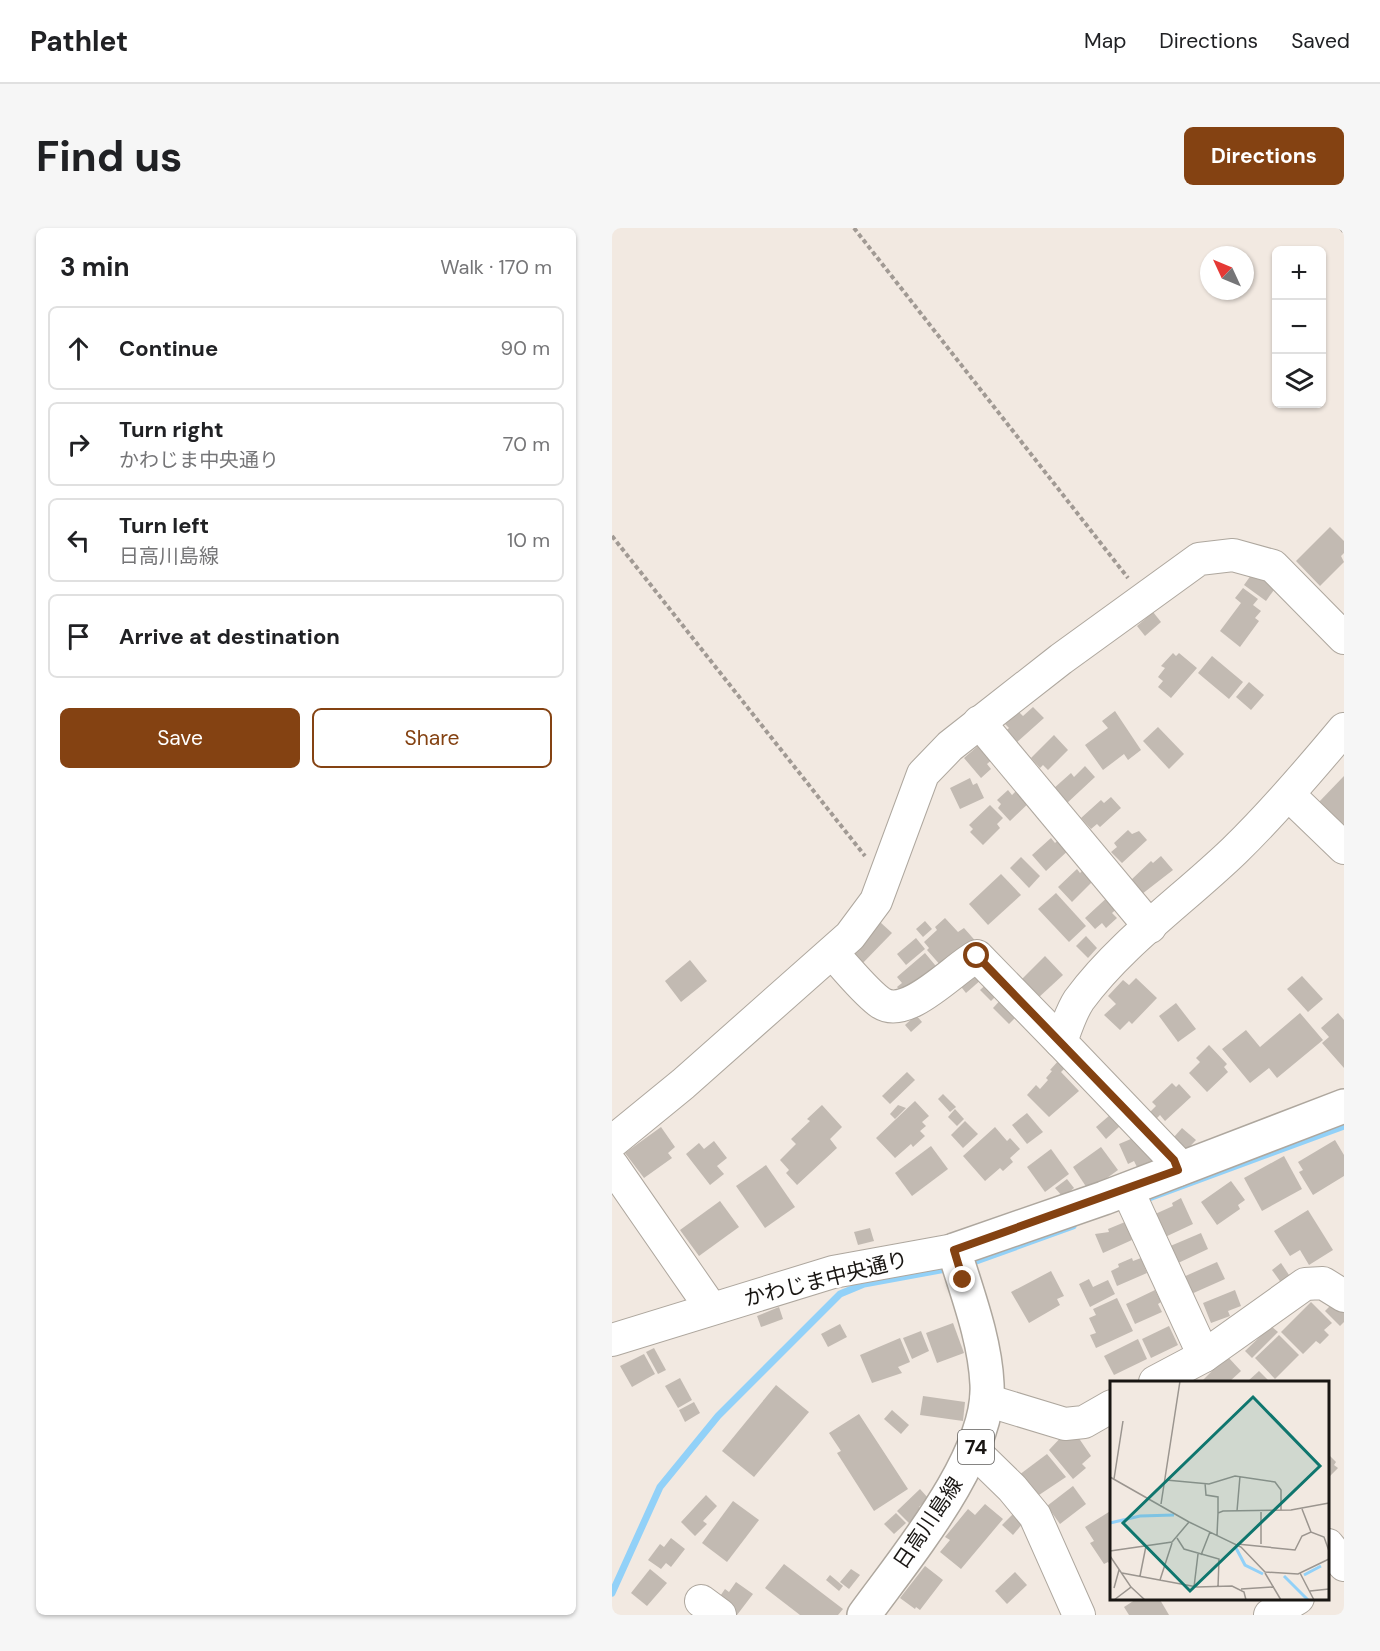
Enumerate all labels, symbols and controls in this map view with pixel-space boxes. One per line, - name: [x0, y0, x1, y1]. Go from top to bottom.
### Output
- text: Pathlet: [30, 23, 128, 60]
- text: Map: [1084, 27, 1126, 55]
- text: Directions: [1159, 27, 1258, 55]
- text: Saved: [1291, 27, 1350, 55]
- button: Directions: [1184, 127, 1344, 185]
- text: Find us: [36, 129, 182, 184]
- north arrow: [1200, 246, 1254, 300]
- map controls: [1272, 246, 1326, 408]
- button: +: [1272, 246, 1326, 300]
- text: 3 min: [60, 250, 129, 284]
- text: Walk · 170 m: [440, 254, 552, 280]
- button: −: [1272, 300, 1326, 354]
- icon: ahead: [62, 332, 95, 365]
- text: Continue: [119, 334, 218, 363]
- text: 90 m: [501, 335, 550, 361]
- button: layers: [1272, 354, 1326, 408]
- text: Turn right: [119, 415, 224, 444]
- icon: right: [62, 428, 95, 461]
- text: 70 m: [503, 431, 550, 457]
- text: かわじま中央通り: [119, 447, 279, 473]
- text: Turn left: [119, 511, 209, 540]
- icon: left: [62, 524, 95, 557]
- text: 10 m: [507, 527, 550, 553]
- text: 日高川島線: [119, 543, 219, 569]
- icon: arrive: [62, 620, 95, 653]
- text: Arrive at destination: [119, 622, 340, 651]
- button: Save: [60, 708, 300, 768]
- button: Share: [312, 708, 552, 768]
- route start: [963, 942, 989, 968]
- street label: かわじま中央通り: [741, 1245, 911, 1313]
- route end: [949, 1266, 975, 1292]
- inset map: [1110, 1381, 1329, 1600]
- road number: 74: [958, 1430, 994, 1464]
- street label: 日高川島線: [887, 1472, 969, 1574]

